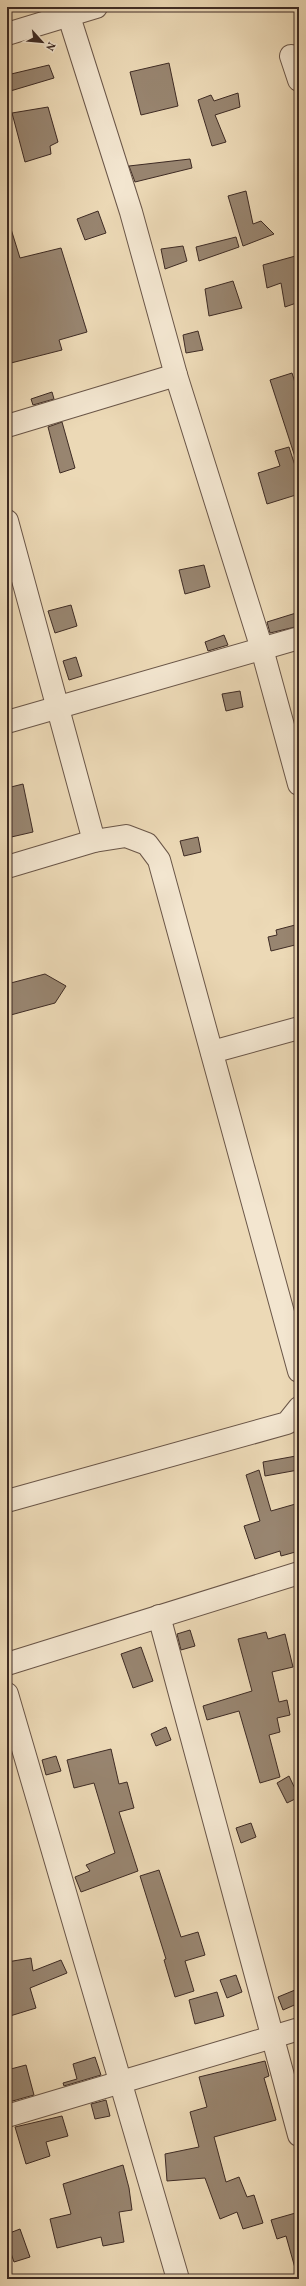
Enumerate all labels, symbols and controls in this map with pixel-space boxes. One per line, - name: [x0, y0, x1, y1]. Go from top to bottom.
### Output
- north arrow: [22, 22, 62, 62]
- text: N: [41, 39, 58, 53]

